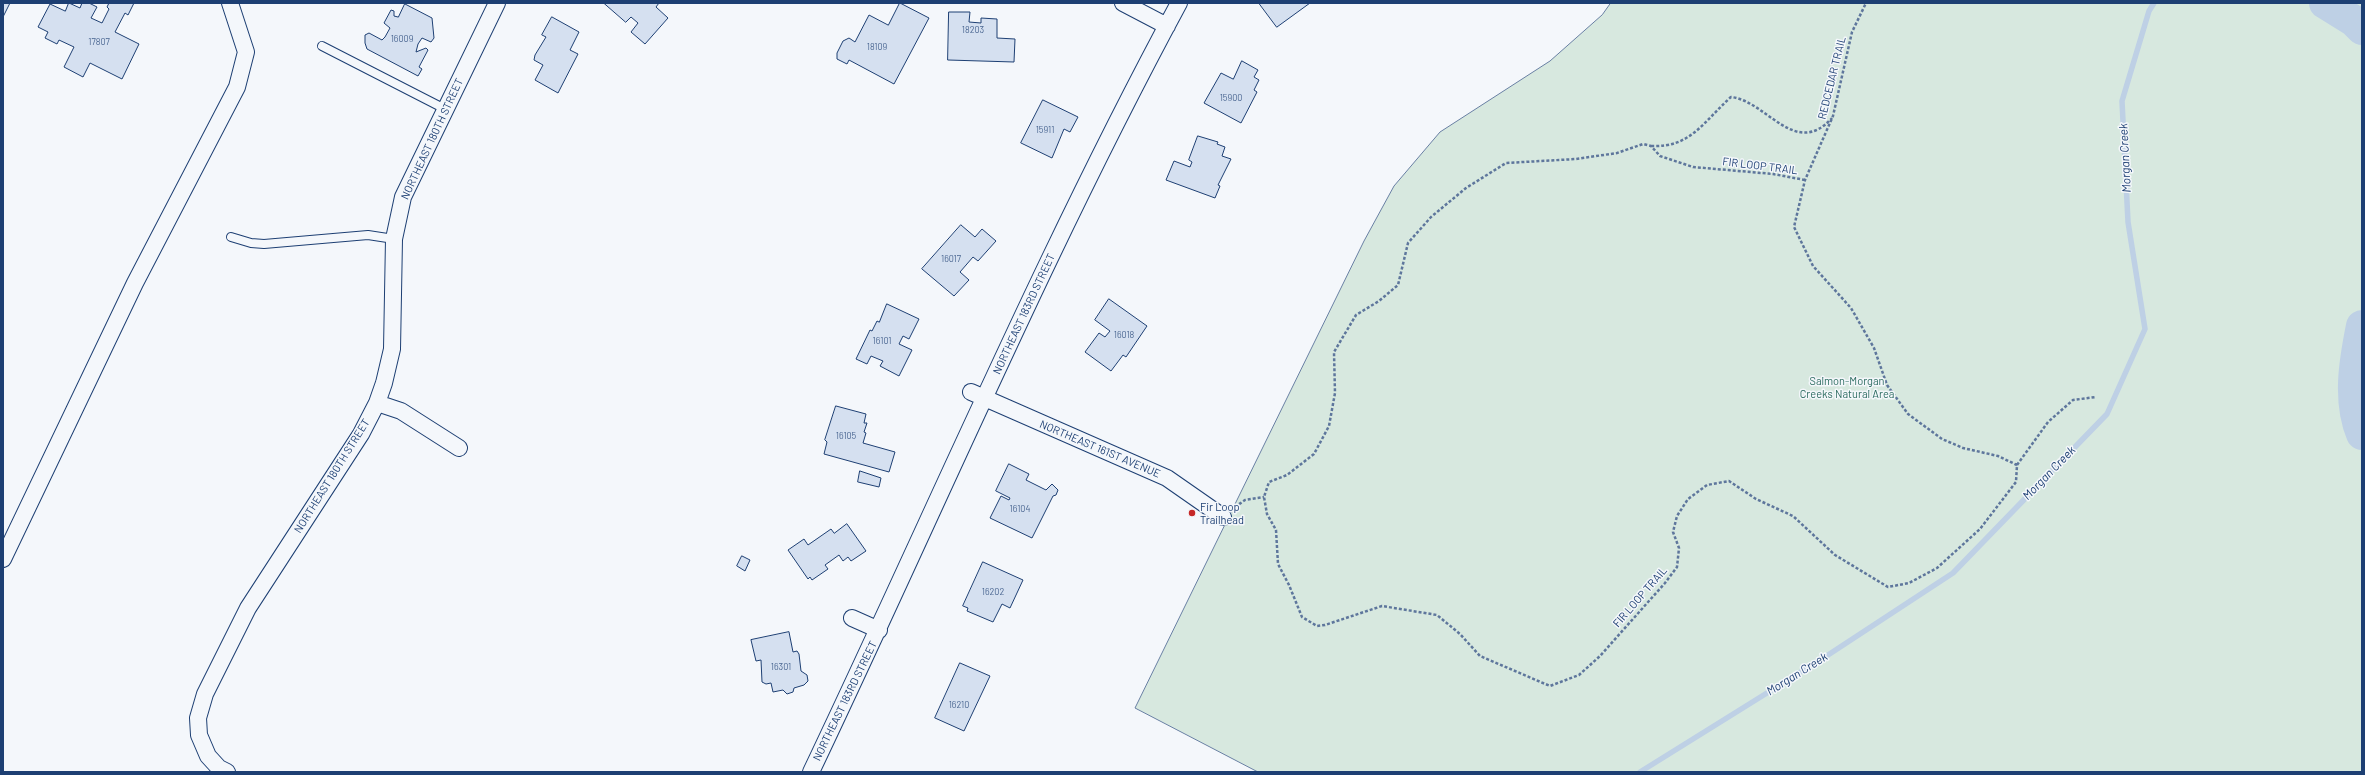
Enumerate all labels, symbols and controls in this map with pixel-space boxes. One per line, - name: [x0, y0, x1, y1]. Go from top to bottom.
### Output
- house number: 18203: [962, 25, 984, 35]
- house number: 16009: [391, 34, 413, 44]
- street label: REDCEDAR TRAIL: [1815, 35, 1849, 121]
- house number: 17807: [88, 37, 110, 47]
- house number: 18109: [867, 42, 887, 52]
- street label: NORTHEAST 180TH STREET: [398, 76, 466, 202]
- house number: 15900: [1220, 93, 1242, 103]
- water label: Morgan Creek: [2116, 123, 2134, 193]
- house number: 15911: [1036, 125, 1054, 135]
- street label: FIR LOOP TRAIL: [1722, 155, 1798, 177]
- street label: NORTHEAST 183RD STREET: [990, 251, 1058, 377]
- house number: 16017: [941, 254, 961, 264]
- house number: 16018: [1114, 330, 1134, 340]
- house number: 16101: [873, 336, 891, 346]
- park label: Salmon-Morgan Creeks Natural Area: [1800, 374, 1894, 400]
- street label: NORTHEAST 180TH STREET: [291, 416, 373, 536]
- street label: NORTHEAST 161ST AVENUE: [1037, 417, 1163, 481]
- house number: 16105: [836, 431, 856, 441]
- water label: Morgan Creek: [2020, 443, 2078, 503]
- place label: Fir Loop Trailhead: [1200, 500, 1244, 526]
- house number: 16104: [1010, 504, 1030, 514]
- marker: Fir Loop Trailhead: [1187, 508, 1197, 518]
- street label: FIR LOOP TRAIL: [1610, 564, 1670, 630]
- house number: 16202: [982, 587, 1004, 597]
- street label: NORTHEAST 183RD STREET: [810, 639, 880, 763]
- water label: Morgan Creek: [1764, 649, 1830, 699]
- house number: 16301: [771, 662, 791, 672]
- house number: 16210: [949, 700, 969, 710]

